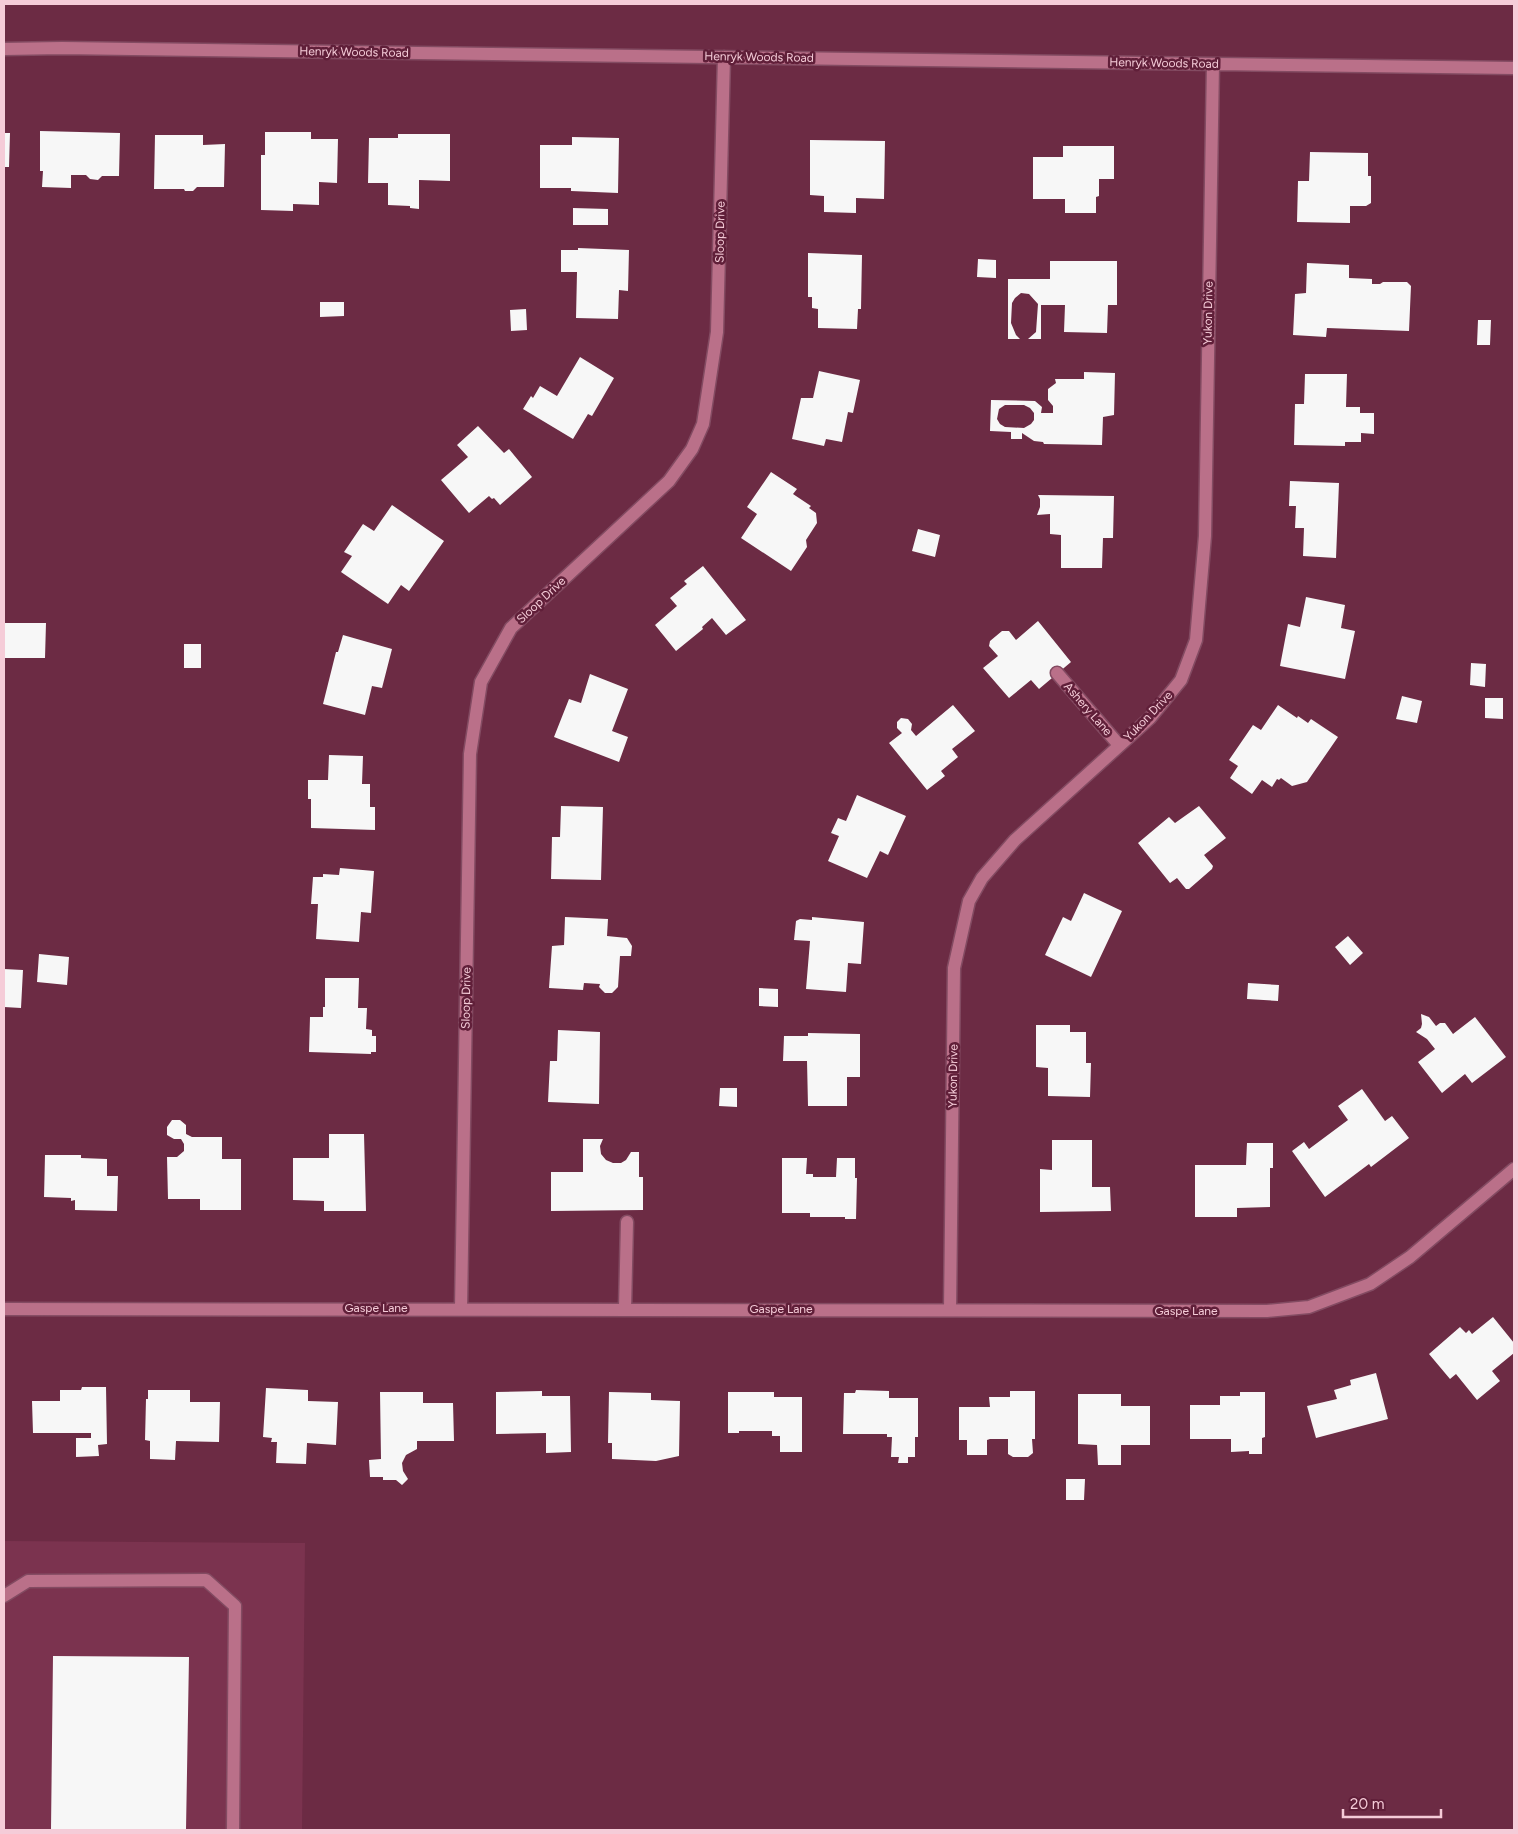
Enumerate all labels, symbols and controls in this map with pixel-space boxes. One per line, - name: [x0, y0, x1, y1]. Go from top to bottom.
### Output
- street label: Henryk Woods Road: [299, 44, 409, 60]
- street label: Henryk Woods Road: [704, 49, 814, 65]
- street label: Henryk Woods Road: [1109, 55, 1219, 71]
- street label: Sloop Drive: [712, 201, 728, 263]
- street label: Yukon Drive: [1200, 281, 1216, 345]
- street label: Sloop Drive: [514, 574, 569, 626]
- street label: Ashery Lane: [1061, 680, 1115, 739]
- street label: Yukon Drive: [1121, 688, 1175, 744]
- street label: Sloop Drive: [458, 967, 474, 1029]
- street label: Yukon Drive: [945, 1044, 961, 1108]
- street label: Gaspe Lane: [344, 1301, 408, 1315]
- street label: Gaspe Lane: [749, 1302, 813, 1316]
- street label: Gaspe Lane: [1154, 1304, 1218, 1318]
- scale bar: [1343, 1786, 1440, 1818]
- text: 20 m: [1350, 1795, 1384, 1813]

